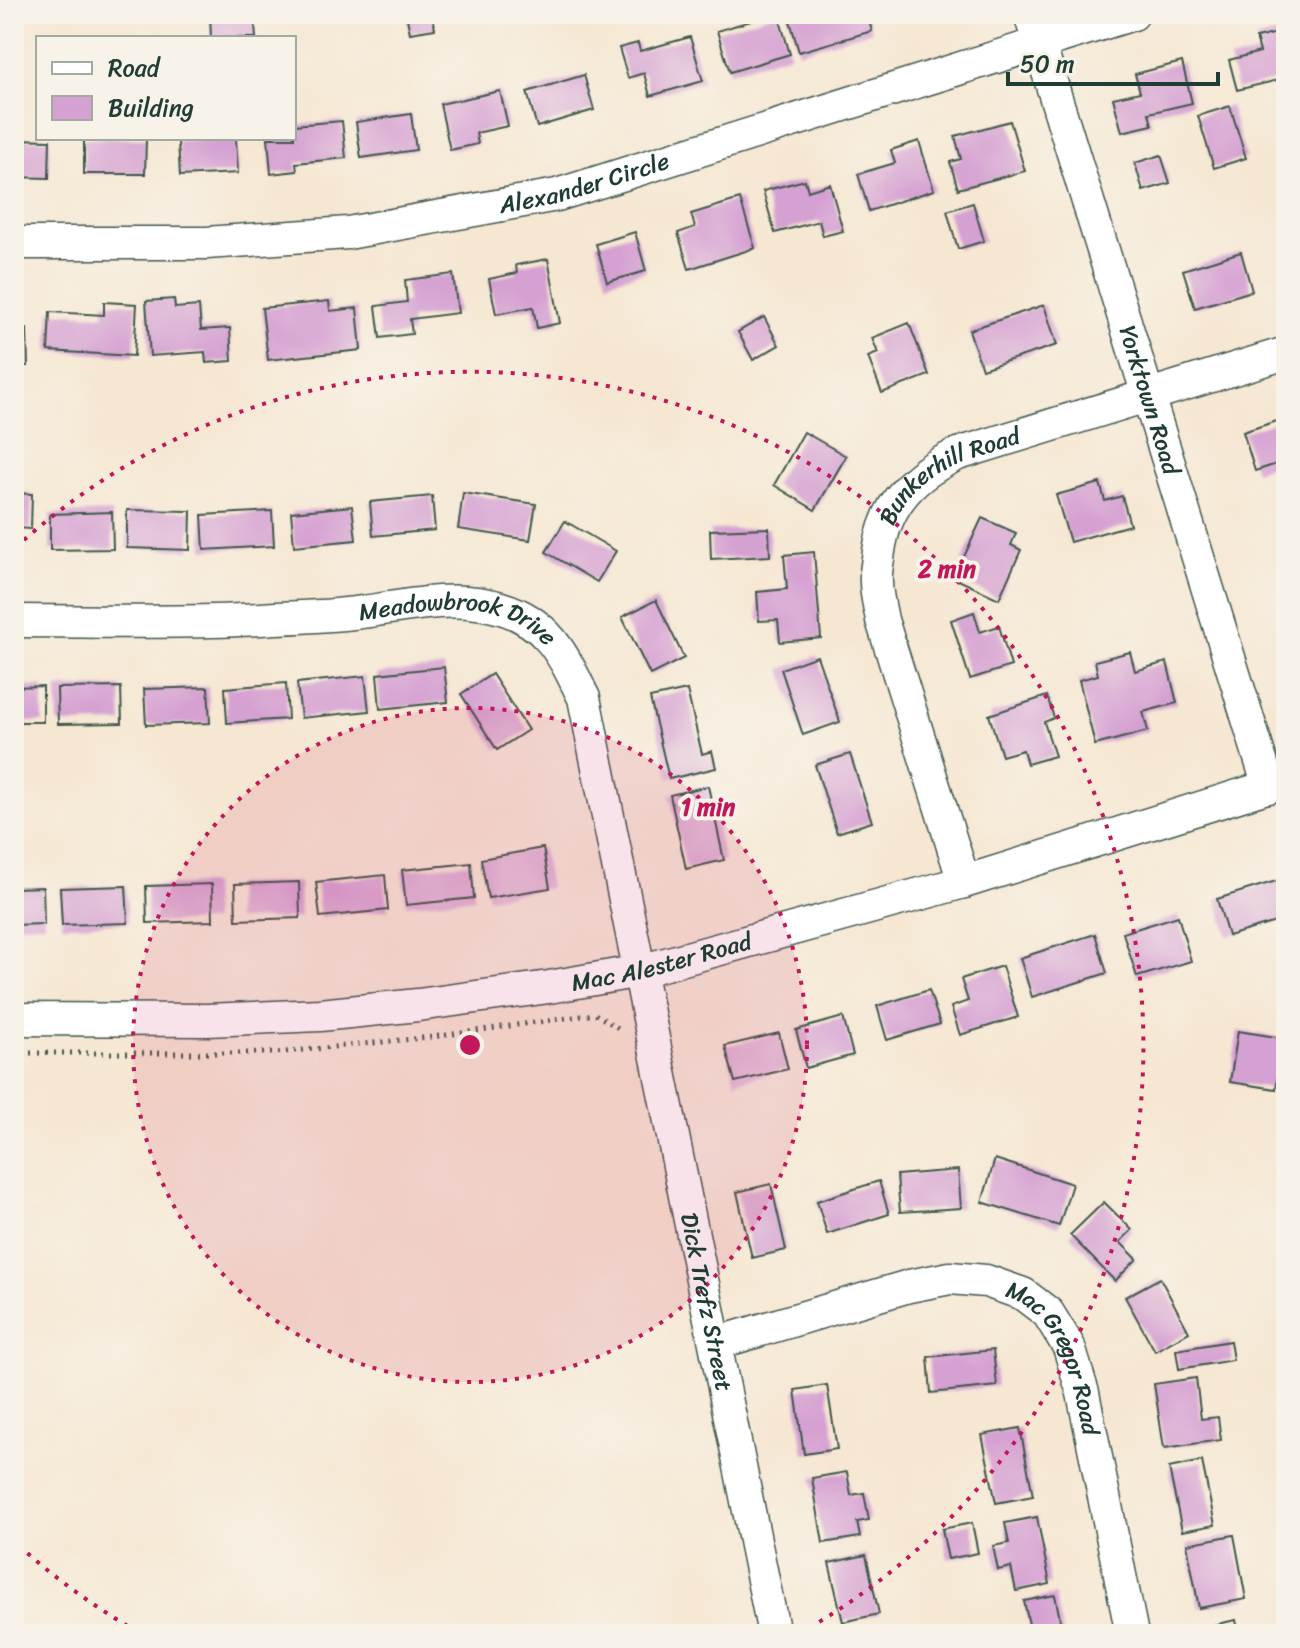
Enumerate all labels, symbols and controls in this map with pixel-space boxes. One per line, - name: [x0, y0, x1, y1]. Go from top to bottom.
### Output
- legend: [36, 36, 296, 140]
- scale bar: [1008, 36, 1218, 86]
- text: 50 m: [1020, 43, 1075, 85]
- text: Road: [108, 47, 162, 89]
- text: Building: [108, 87, 194, 129]
- street label: Alexander Circle: [495, 140, 675, 226]
- street label: Yorktown Road: [1106, 320, 1193, 481]
- street label: Bunkerhill Road: [867, 414, 1027, 532]
- text: 2 min: [917, 548, 976, 590]
- street label: Meadowbrook Drive: [356, 580, 568, 656]
- text: 1 min: [681, 786, 735, 828]
- street label: Mac Alester Road: [568, 920, 758, 1004]
- centre of rings: [456, 1031, 484, 1059]
- street label: Dick Trefz Street: [668, 1209, 745, 1395]
- street label: Mac Gregor Road: [1000, 1269, 1112, 1440]

